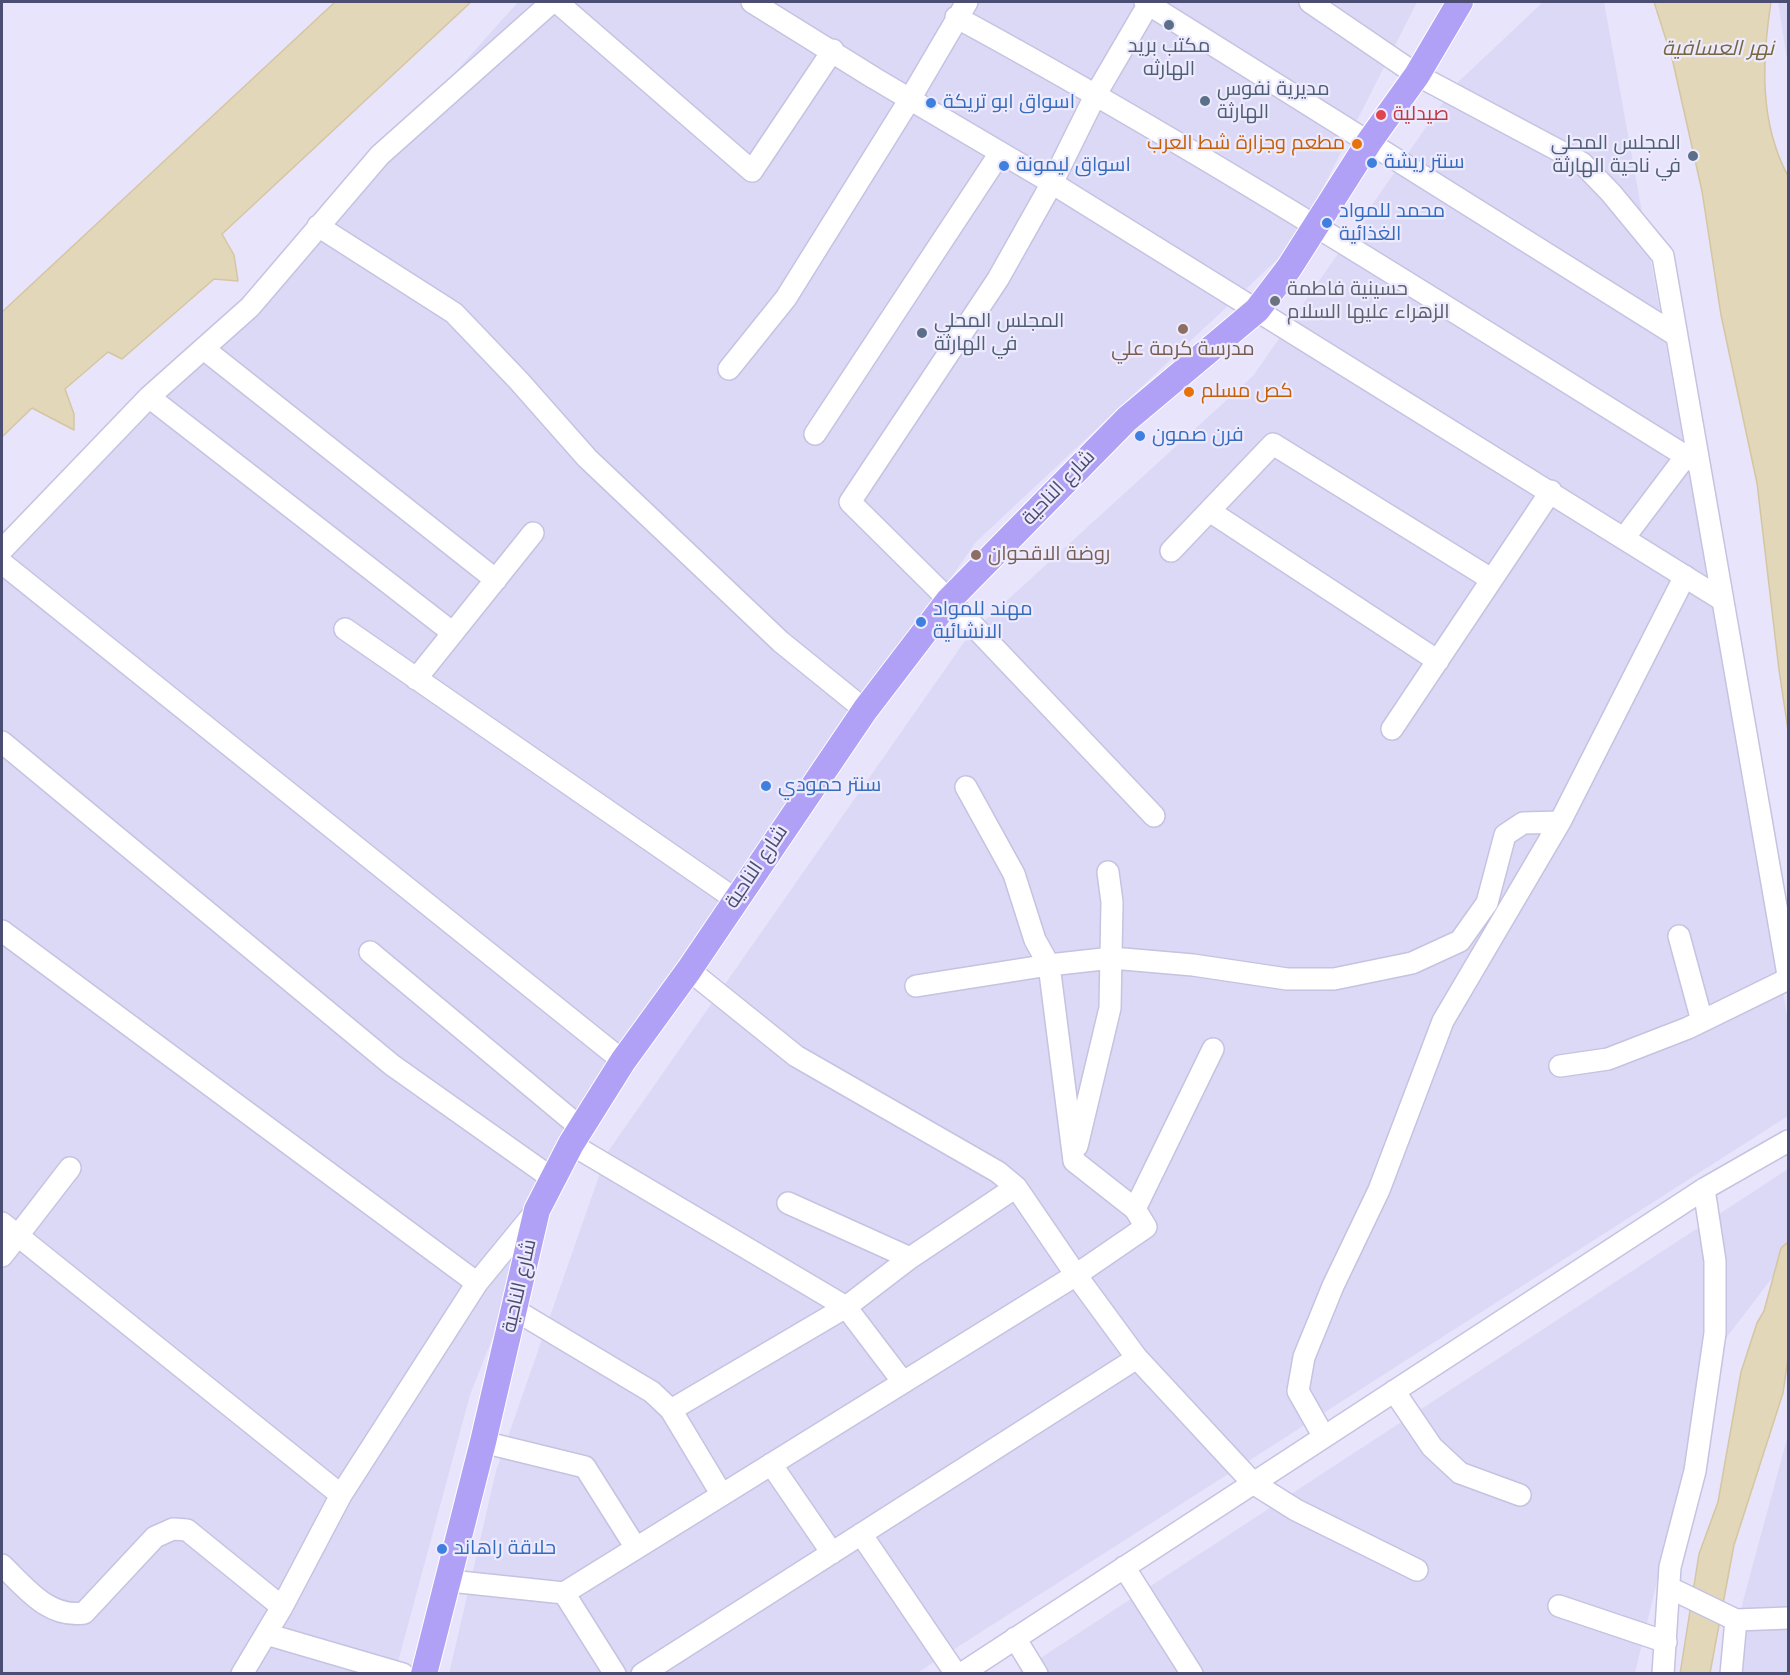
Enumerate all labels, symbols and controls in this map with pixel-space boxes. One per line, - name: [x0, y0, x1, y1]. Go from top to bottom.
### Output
- marker: مكتب بريد الهارثه: [1162, 18, 1176, 32]
- place label: مكتب بريد الهارثه: [1128, 35, 1210, 82]
- water label: نهر العسافية: [1662, 36, 1774, 62]
- place label: مديرية نفوس الهارثة: [1217, 78, 1330, 125]
- place label: اسواق ابو تريكة: [943, 91, 1075, 115]
- marker: مديرية نفوس الهارثة: [1198, 94, 1212, 108]
- marker: اسواق ابو تريكة: [924, 96, 938, 110]
- place label: صيدلية: [1393, 103, 1449, 127]
- marker: صيدلية: [1374, 108, 1388, 122]
- place label: مطعم وجزارة شط العرب: [1147, 132, 1345, 156]
- place label: المجلس المحلي في ناحية الهارثة: [1551, 132, 1681, 179]
- marker: مطعم وجزارة شط العرب: [1350, 137, 1364, 151]
- marker: المجلس المحلي في ناحية الهارثة: [1686, 149, 1700, 163]
- place label: سنتر ريشة: [1384, 151, 1465, 175]
- place label: اسواق ليمونة: [1016, 154, 1131, 178]
- marker: سنتر ريشة: [1365, 156, 1379, 170]
- marker: اسواق ليمونة: [997, 159, 1011, 173]
- place label: محمد للمواد الغذائية: [1339, 200, 1445, 247]
- marker: محمد للمواد الغذائية: [1320, 216, 1334, 230]
- place label: حسينية فاطمة الزهراء عليها السلام: [1287, 278, 1450, 325]
- marker: حسينية فاطمة الزهراء عليها السلام: [1268, 294, 1282, 308]
- place label: المجلس المحلي في الهارثة: [934, 310, 1064, 357]
- marker: مدرسة كرمة علي: [1176, 322, 1190, 336]
- marker: المجلس المحلي في الهارثة: [915, 326, 929, 340]
- place label: مدرسة كرمة علي: [1111, 338, 1255, 362]
- place label: كص مسلم: [1201, 380, 1293, 404]
- marker: كص مسلم: [1182, 385, 1196, 399]
- place label: فرن صمون: [1152, 424, 1244, 448]
- marker: فرن صمون: [1133, 429, 1147, 443]
- street label: شارع الناحية: [1017, 445, 1101, 531]
- place label: روضة الاقحوان: [988, 543, 1110, 567]
- marker: روضة الاقحوان: [969, 548, 983, 562]
- place label: مهند للمواد الانشائية: [933, 598, 1033, 645]
- marker: مهند للمواد الانشائية: [914, 615, 928, 629]
- place label: سنتر حمودي: [778, 774, 881, 798]
- marker: سنتر حمودي: [759, 779, 773, 793]
- street label: شارع الناحية: [720, 821, 794, 913]
- street label: شارع الناحية: [498, 1237, 542, 1335]
- place label: حلاقة راهاند: [454, 1537, 556, 1561]
- marker: حلاقة راهاند: [435, 1542, 449, 1556]

